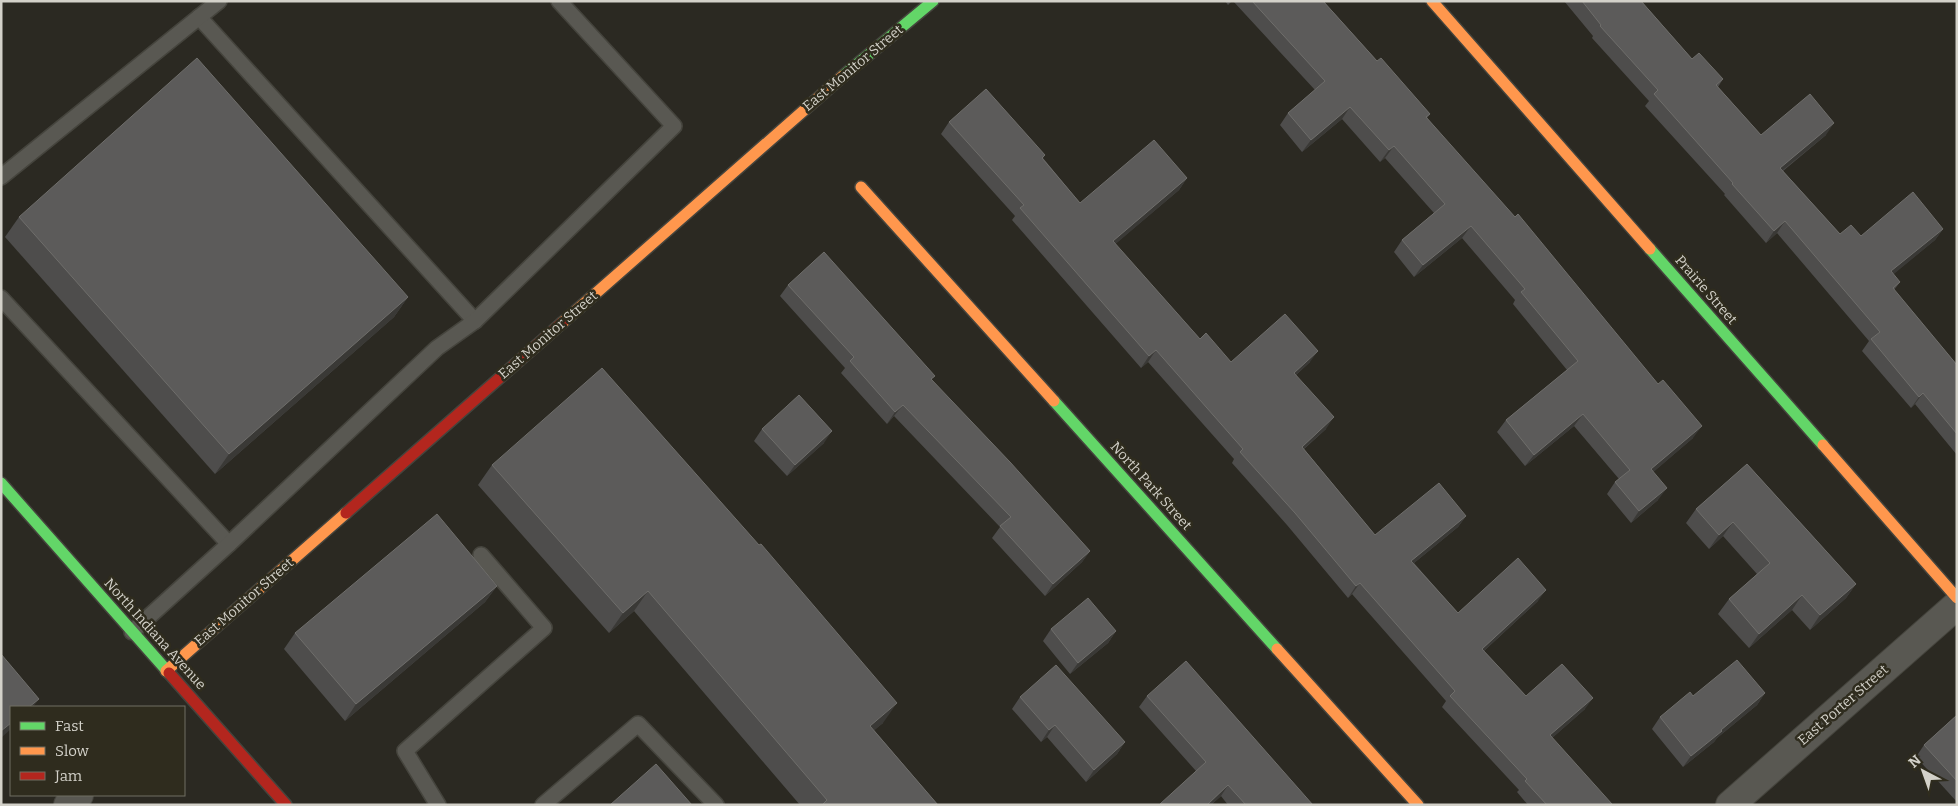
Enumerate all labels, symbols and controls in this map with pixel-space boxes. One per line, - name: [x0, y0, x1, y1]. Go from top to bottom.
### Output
- street label: East Monitor Street: [799, 21, 907, 115]
- street label: Prairie Street: [1671, 252, 1741, 328]
- street label: East Monitor Street: [495, 287, 601, 383]
- street label: North Park Street: [1107, 438, 1195, 534]
- street label: East Monitor Street: [191, 554, 297, 650]
- street label: North Indiana Avenue: [101, 575, 209, 693]
- street label: East Porter Street: [1794, 661, 1892, 749]
- legend: [10, 706, 185, 796]
- text: Fast: [55, 717, 84, 735]
- text: Slow: [55, 742, 90, 760]
- north arrow: [1898, 746, 1948, 796]
- text: N: [1905, 751, 1925, 772]
- text: Jam: [54, 767, 83, 785]

